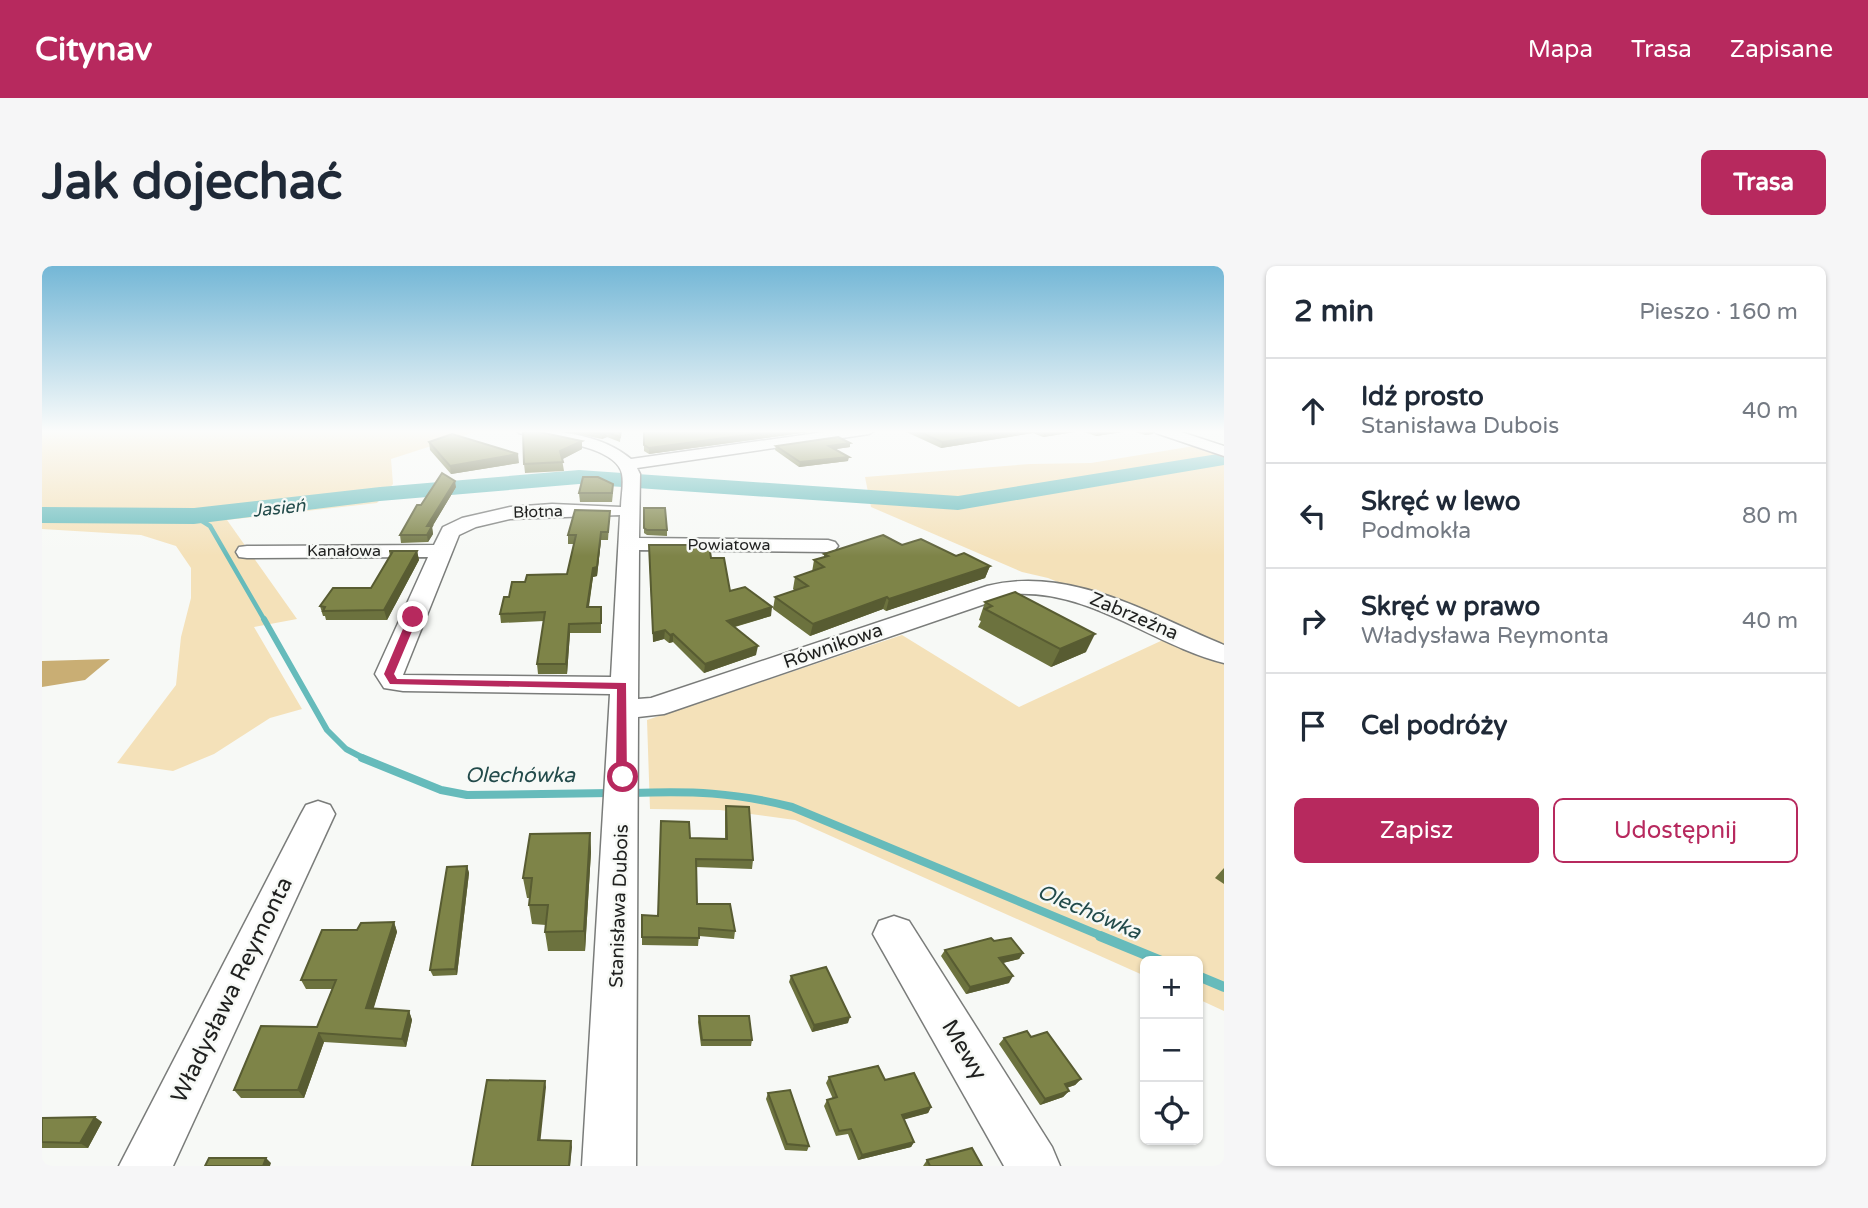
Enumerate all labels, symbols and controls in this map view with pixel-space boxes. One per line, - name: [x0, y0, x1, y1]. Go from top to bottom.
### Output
- text: Citynav: [35, 30, 152, 69]
- text: Mapa: [1528, 35, 1593, 64]
- text: Trasa: [1631, 35, 1692, 64]
- text: Zapisane: [1730, 35, 1833, 64]
- button: Trasa: [1701, 150, 1826, 215]
- text: Jak dojechać: [42, 153, 342, 212]
- text: 2 min: [1294, 293, 1374, 330]
- text: Pieszo · 160 m: [1639, 298, 1798, 326]
- text: Idź prosto: [1361, 381, 1484, 412]
- icon: ahead: [1294, 392, 1332, 430]
- text: 40 m: [1742, 397, 1798, 425]
- text: Stanisława Dubois: [1361, 412, 1559, 440]
- text: Skręć w lewo: [1361, 486, 1521, 517]
- water label: Jasień: [252, 494, 307, 522]
- icon: left: [1294, 497, 1332, 535]
- street label: Błotna: [513, 501, 563, 523]
- text: 80 m: [1742, 502, 1798, 530]
- text: Podmokła: [1361, 517, 1471, 545]
- street label: Powiatowa: [688, 535, 770, 555]
- street label: Kanałowa: [307, 541, 381, 561]
- street label: Zabrzeźna: [1086, 588, 1182, 644]
- text: Skręć w prawo: [1361, 591, 1540, 622]
- route end: [397, 601, 428, 632]
- icon: right: [1294, 602, 1332, 640]
- text: 40 m: [1742, 607, 1798, 635]
- street label: Równikowa: [780, 619, 886, 673]
- text: Władysława Reymonta: [1361, 622, 1609, 650]
- icon: arrive: [1294, 707, 1332, 745]
- text: Cel podróży: [1361, 710, 1508, 741]
- route start: [607, 761, 638, 792]
- water label: Olechówka: [465, 763, 576, 788]
- button: Zapisz: [1294, 798, 1539, 863]
- button: Udostępnij: [1553, 798, 1798, 863]
- street label: Stanisława Dubois: [605, 824, 633, 988]
- street label: Władysława Reymonta: [165, 872, 299, 1108]
- water label: Olechówka: [1033, 879, 1146, 946]
- map controls: [1140, 956, 1203, 1145]
- button: +: [1140, 956, 1203, 1019]
- street label: Mewy: [935, 1015, 993, 1085]
- button: −: [1140, 1019, 1203, 1082]
- button: locate: [1140, 1082, 1203, 1145]

